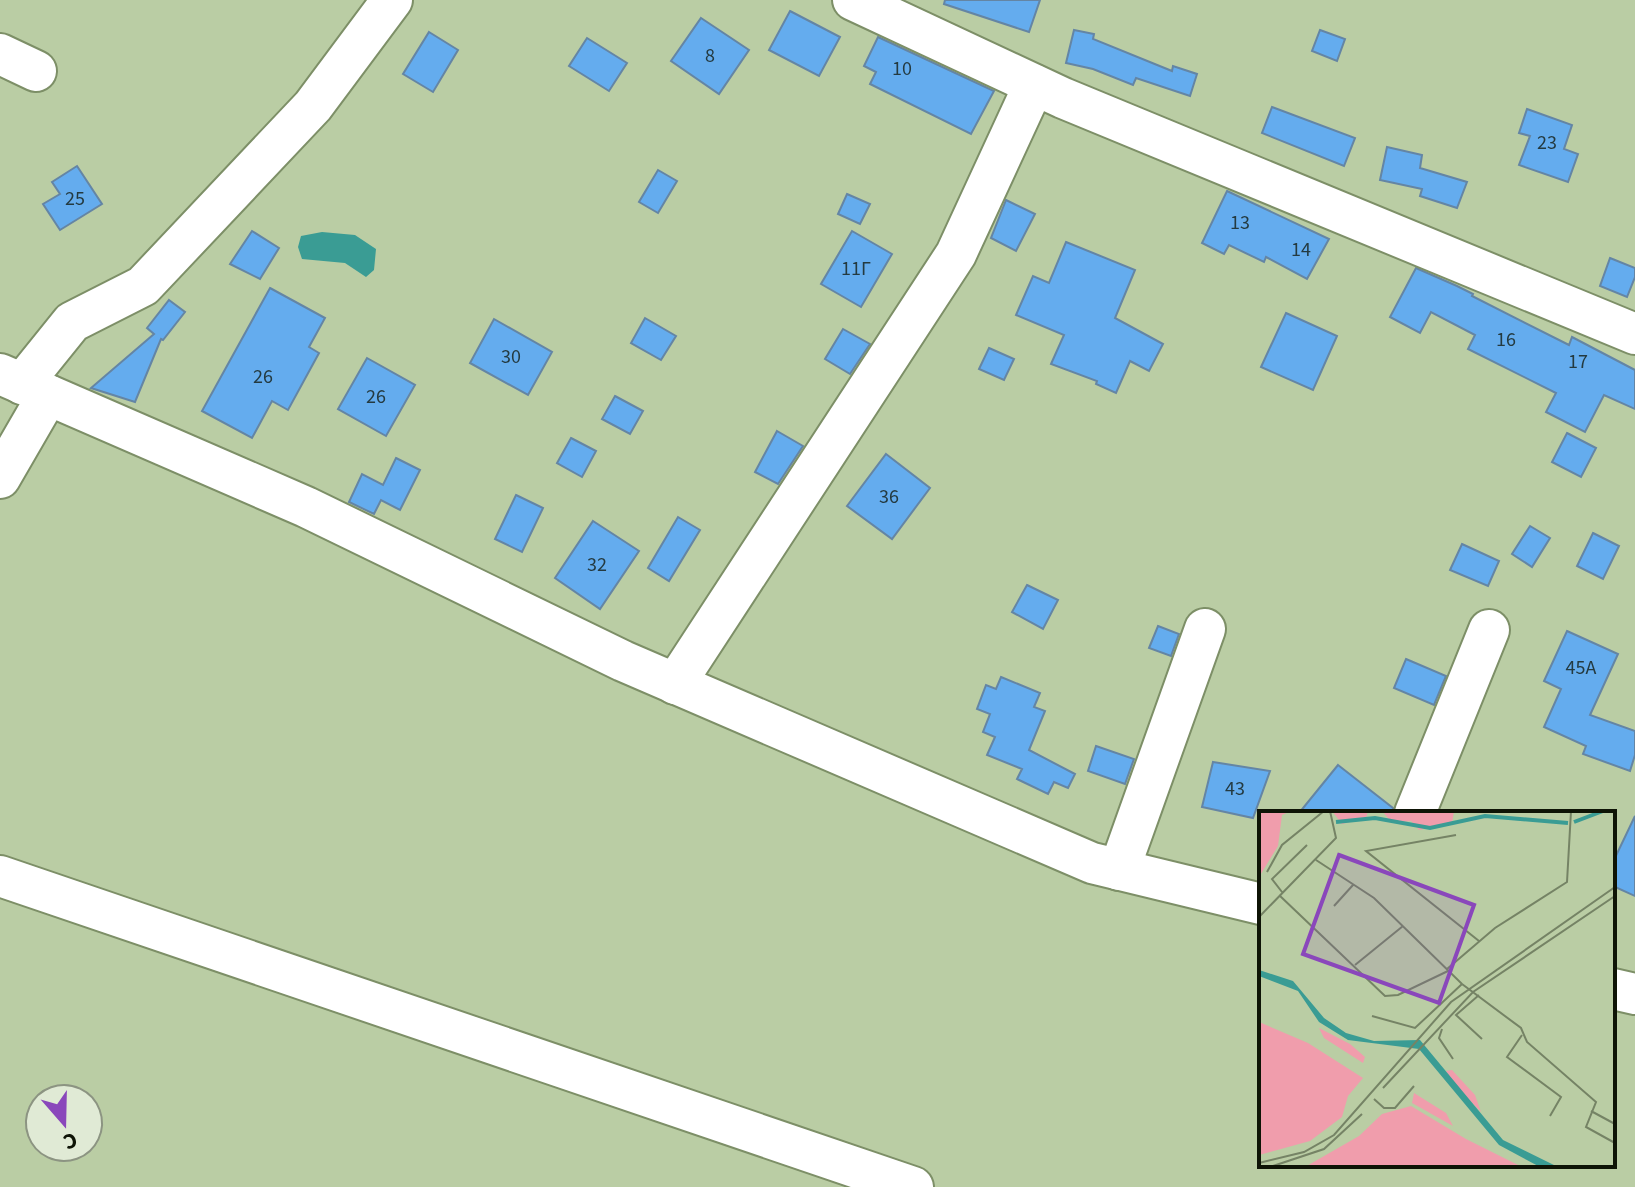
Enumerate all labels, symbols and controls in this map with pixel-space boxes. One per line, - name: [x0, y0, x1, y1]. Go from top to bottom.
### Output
- house number: 8: [705, 42, 715, 70]
- house number: 10: [892, 55, 912, 83]
- house number: 23: [1537, 129, 1557, 157]
- house number: 25: [65, 185, 85, 213]
- house number: 13: [1230, 209, 1250, 237]
- house number: 14: [1291, 236, 1311, 264]
- house number: 11Г: [841, 255, 871, 283]
- house number: 16: [1496, 326, 1516, 354]
- house number: 30: [501, 343, 521, 371]
- house number: 17: [1568, 348, 1588, 376]
- house number: 26: [253, 363, 273, 391]
- house number: 26: [366, 383, 386, 411]
- house number: 36: [879, 483, 899, 511]
- house number: 32: [587, 551, 607, 579]
- house number: 45А: [1566, 654, 1596, 682]
- house number: 43: [1225, 775, 1245, 803]
- inset map: [1259, 811, 1615, 1167]
- north arrow: [24, 1083, 104, 1163]
- text: С: [59, 1124, 82, 1158]

